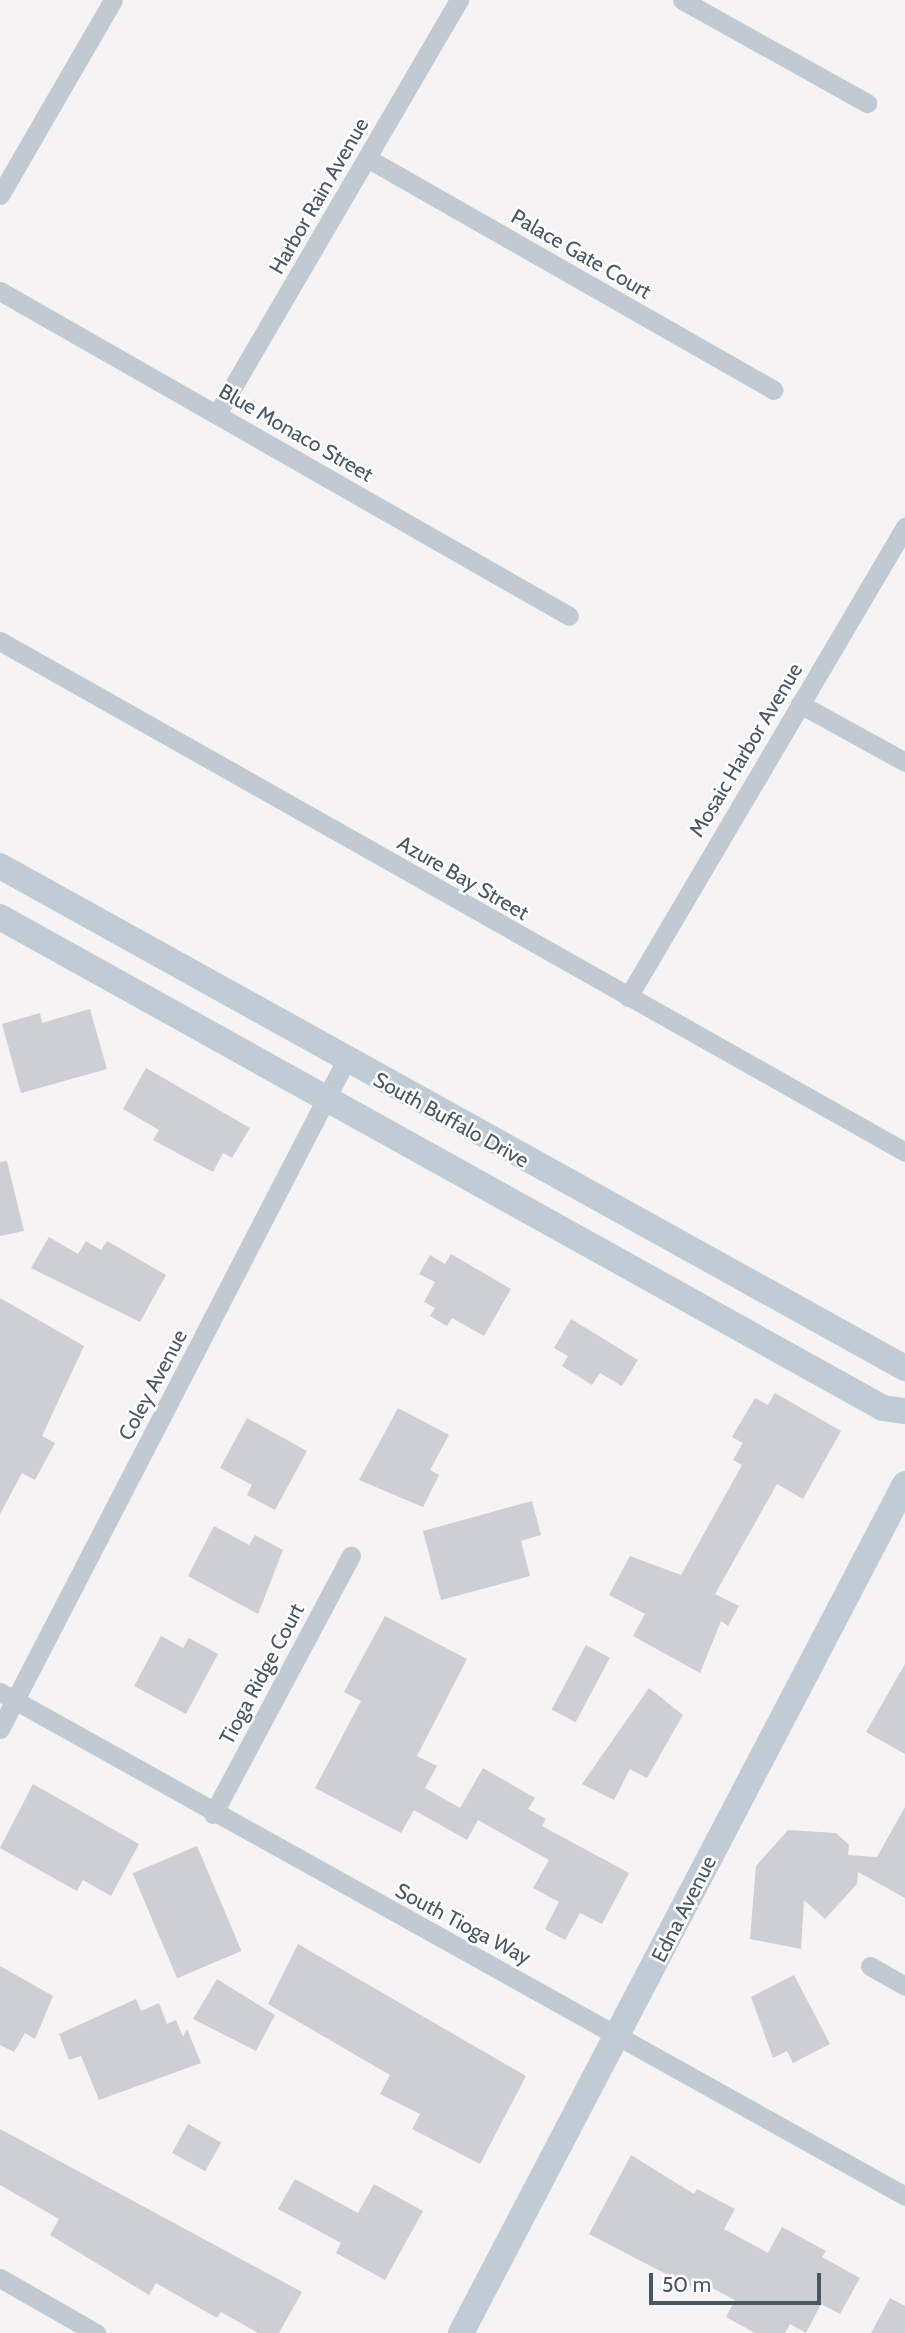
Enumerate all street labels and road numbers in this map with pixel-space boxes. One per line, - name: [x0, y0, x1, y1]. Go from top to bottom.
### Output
- street label: Harbor Rain Avenue: [264, 113, 374, 279]
- street label: Palace Gate Court: [507, 204, 655, 304]
- street label: Blue Monaco Street: [215, 379, 377, 487]
- street label: Mosaic Harbor Avenue: [684, 659, 808, 841]
- street label: Azure Bay Street: [393, 830, 533, 926]
- street label: South Buffalo Drive: [369, 1067, 533, 1173]
- street label: Coley Avenue: [113, 1325, 193, 1445]
- street label: Tioga Ridge Court: [214, 1599, 310, 1749]
- street label: Edna Avenue: [646, 1852, 722, 1966]
- street label: South Tioga Way: [391, 1878, 535, 1970]

